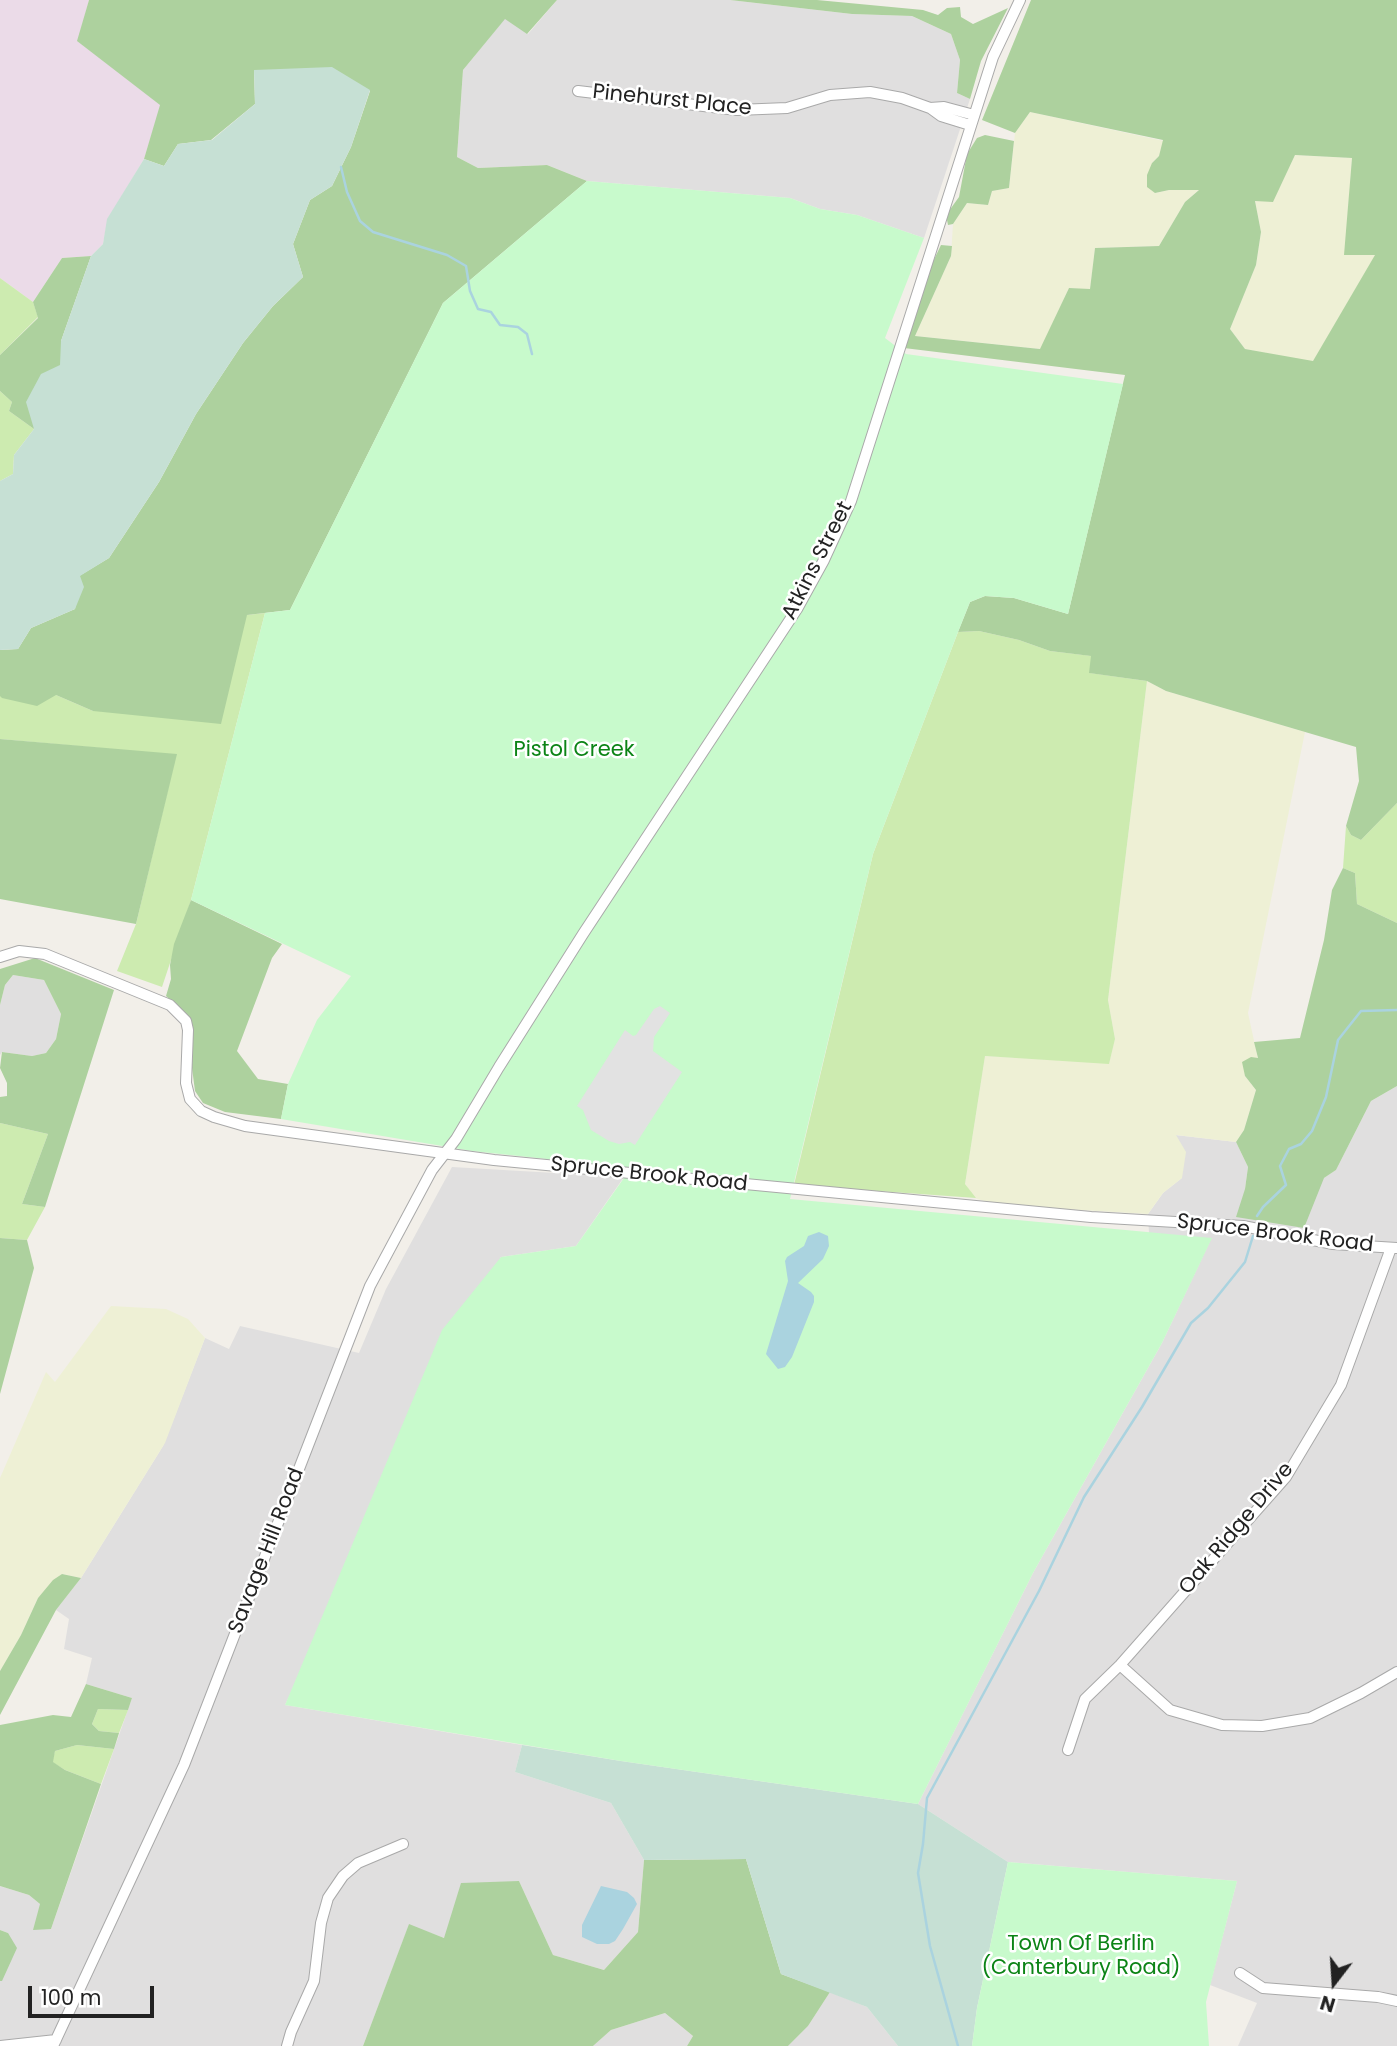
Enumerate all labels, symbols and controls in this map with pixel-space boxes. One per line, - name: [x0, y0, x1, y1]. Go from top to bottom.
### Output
- street label: Pinehurst Place: [591, 80, 753, 122]
- street label: Atkins Street: [777, 498, 859, 624]
- park label: Pistol Creek: [513, 738, 635, 764]
- street label: Spruce Brook Road: [549, 1152, 749, 1198]
- street label: Spruce Brook Road: [1175, 1209, 1375, 1259]
- street label: Oak Ridge Drive: [1174, 1458, 1300, 1600]
- street label: Savage Hill Road: [224, 1465, 310, 1637]
- park label: Town Of Berlin (Canterbury Road): [982, 1932, 1180, 1982]
- north arrow: [1299, 1948, 1369, 2018]
- scale bar: [32, 1972, 158, 2016]
- text: 100 m: [41, 1983, 101, 2012]
- text: N: [1317, 1989, 1339, 2019]

